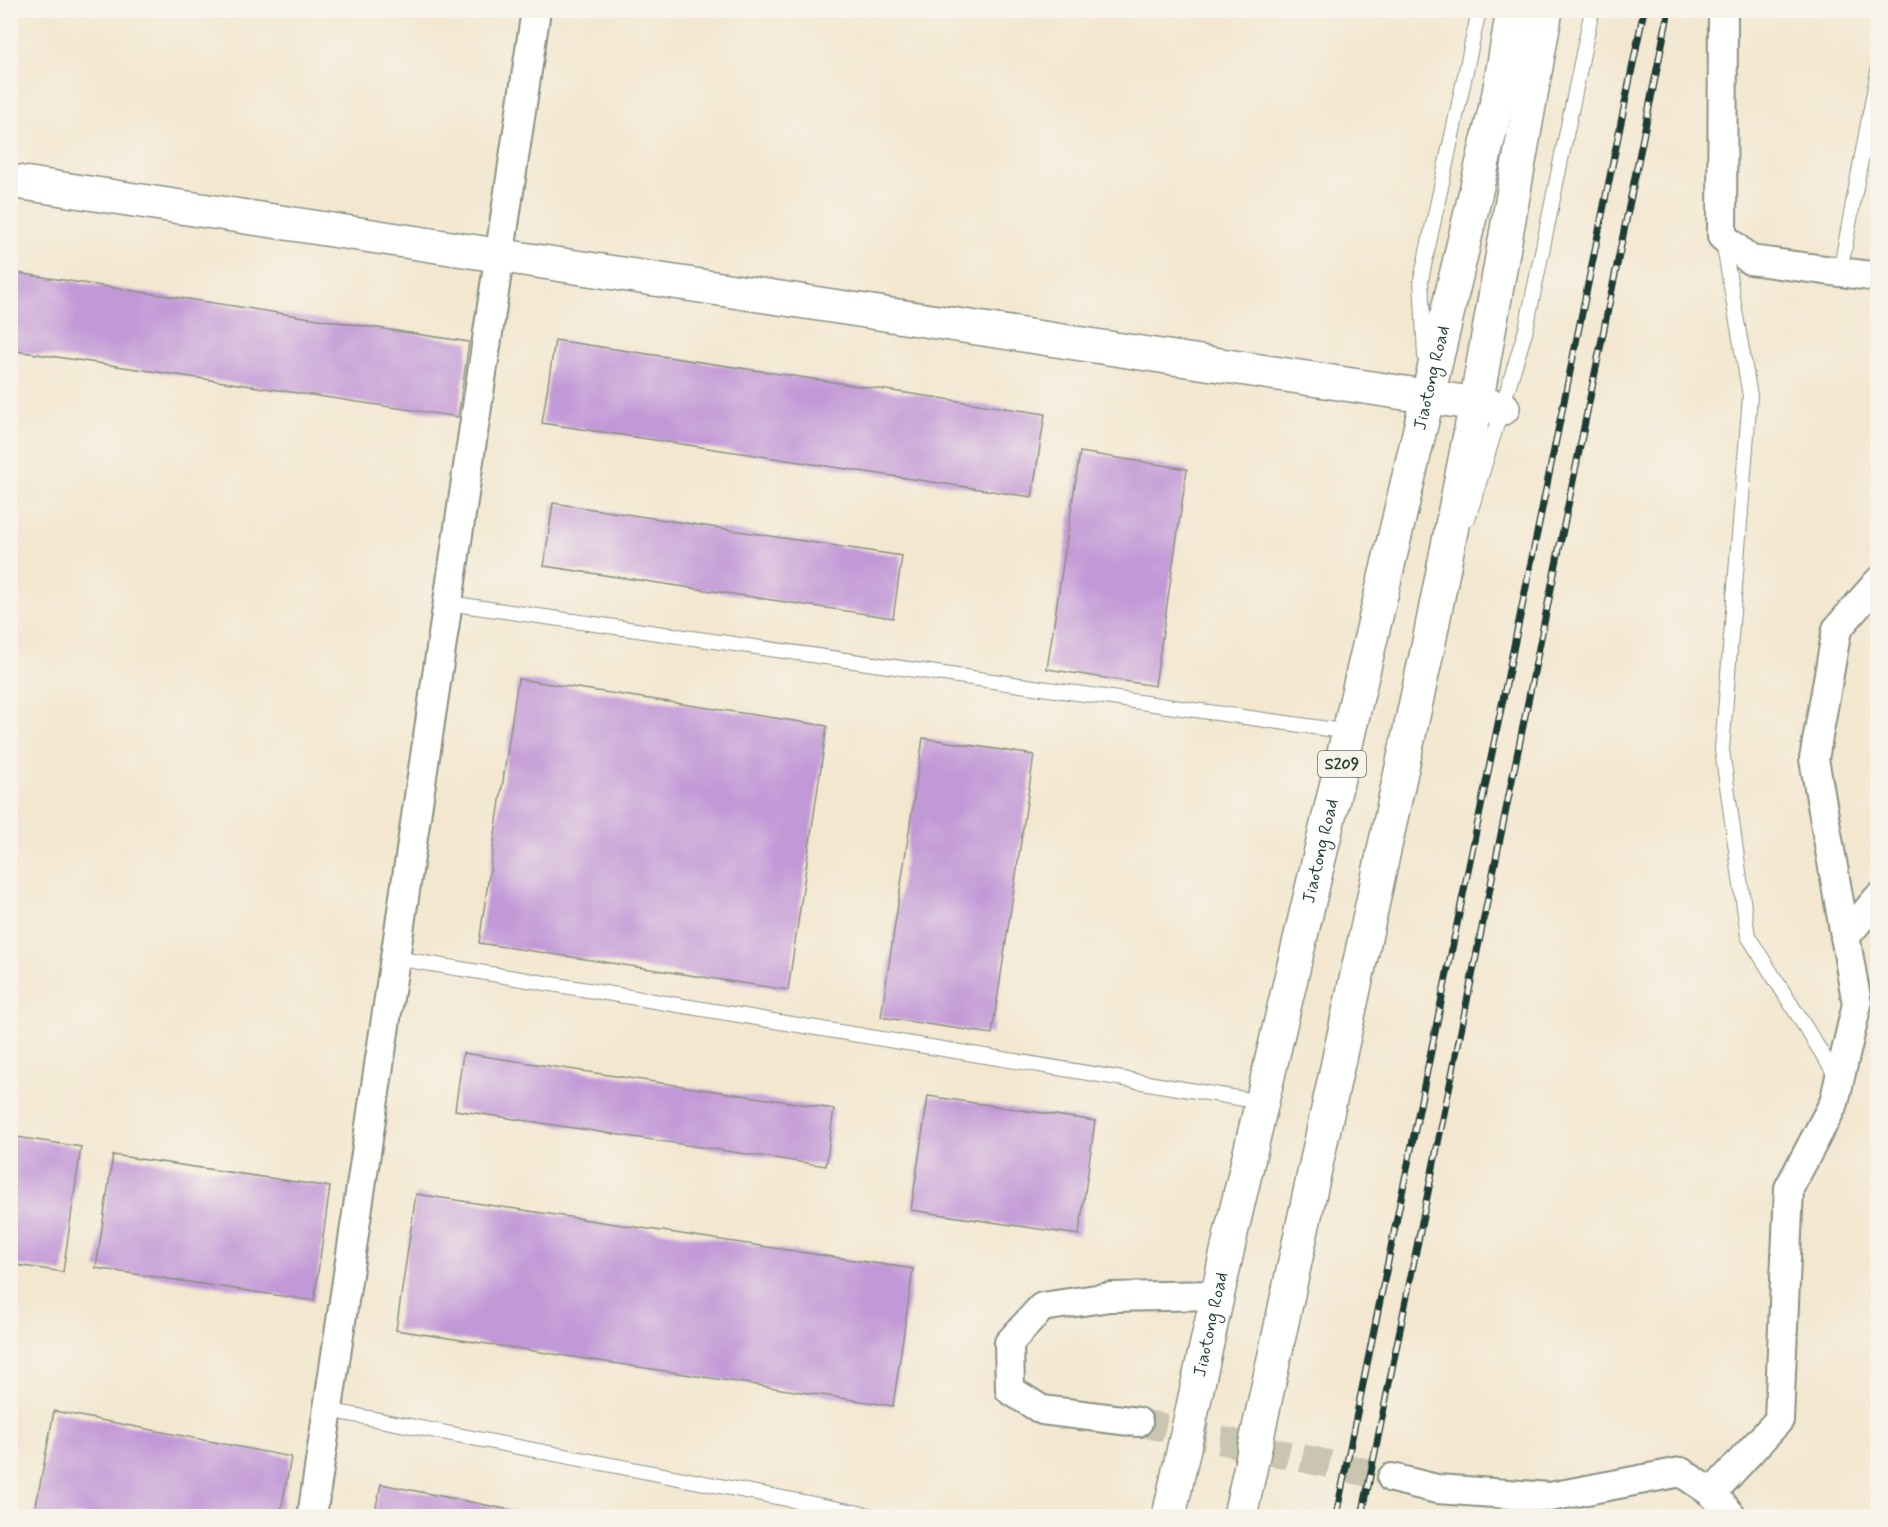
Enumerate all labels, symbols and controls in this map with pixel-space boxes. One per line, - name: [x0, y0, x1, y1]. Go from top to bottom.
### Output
- street label: Jiaotong Road: [1408, 323, 1456, 433]
- road number: S209: [1318, 751, 1366, 777]
- street label: Jiaotong Road: [1297, 796, 1345, 906]
- street label: Jiaotong Road: [1188, 1270, 1234, 1379]

